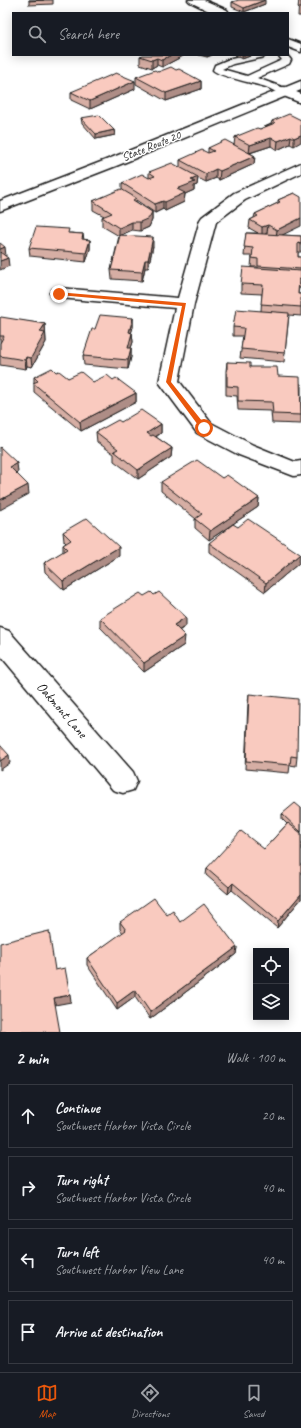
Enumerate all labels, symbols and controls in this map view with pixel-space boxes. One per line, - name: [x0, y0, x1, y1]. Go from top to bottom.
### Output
- search box: [12, 12, 289, 56]
- icon: search: [26, 23, 48, 45]
- text: Search here: [58, 25, 119, 44]
- street label: State Route 20: [119, 126, 184, 165]
- route end: [50, 285, 68, 303]
- route start: [195, 419, 213, 437]
- street label: Oakmont Lane: [33, 679, 92, 743]
- map controls: [253, 948, 289, 1020]
- button: locate: [253, 948, 289, 984]
- button: layers: [253, 984, 289, 1020]
- text: 2 min: [16, 1048, 49, 1069]
- text: Walk · 100 m: [226, 1050, 285, 1066]
- text: Continue: [55, 1099, 100, 1118]
- icon: ahead: [17, 1105, 39, 1127]
- text: 20 m: [262, 1108, 284, 1124]
- text: Southwest Harbor Vista Circle: [55, 1118, 190, 1134]
- text: Turn right: [55, 1171, 108, 1190]
- icon: right: [17, 1177, 39, 1199]
- text: 40 m: [262, 1180, 284, 1196]
- text: Southwest Harbor Vista Circle: [55, 1190, 190, 1206]
- text: Turn left: [55, 1243, 98, 1262]
- icon: left: [17, 1249, 39, 1271]
- text: 40 m: [262, 1252, 284, 1268]
- text: Southwest Harbor View Lane: [55, 1262, 183, 1278]
- icon: arrive: [17, 1321, 39, 1343]
- text: Arrive at destination: [55, 1323, 162, 1342]
- tab: Map: [36, 1382, 58, 1420]
- tab: Directions: [131, 1382, 170, 1420]
- tab: Saved: [243, 1382, 265, 1420]

